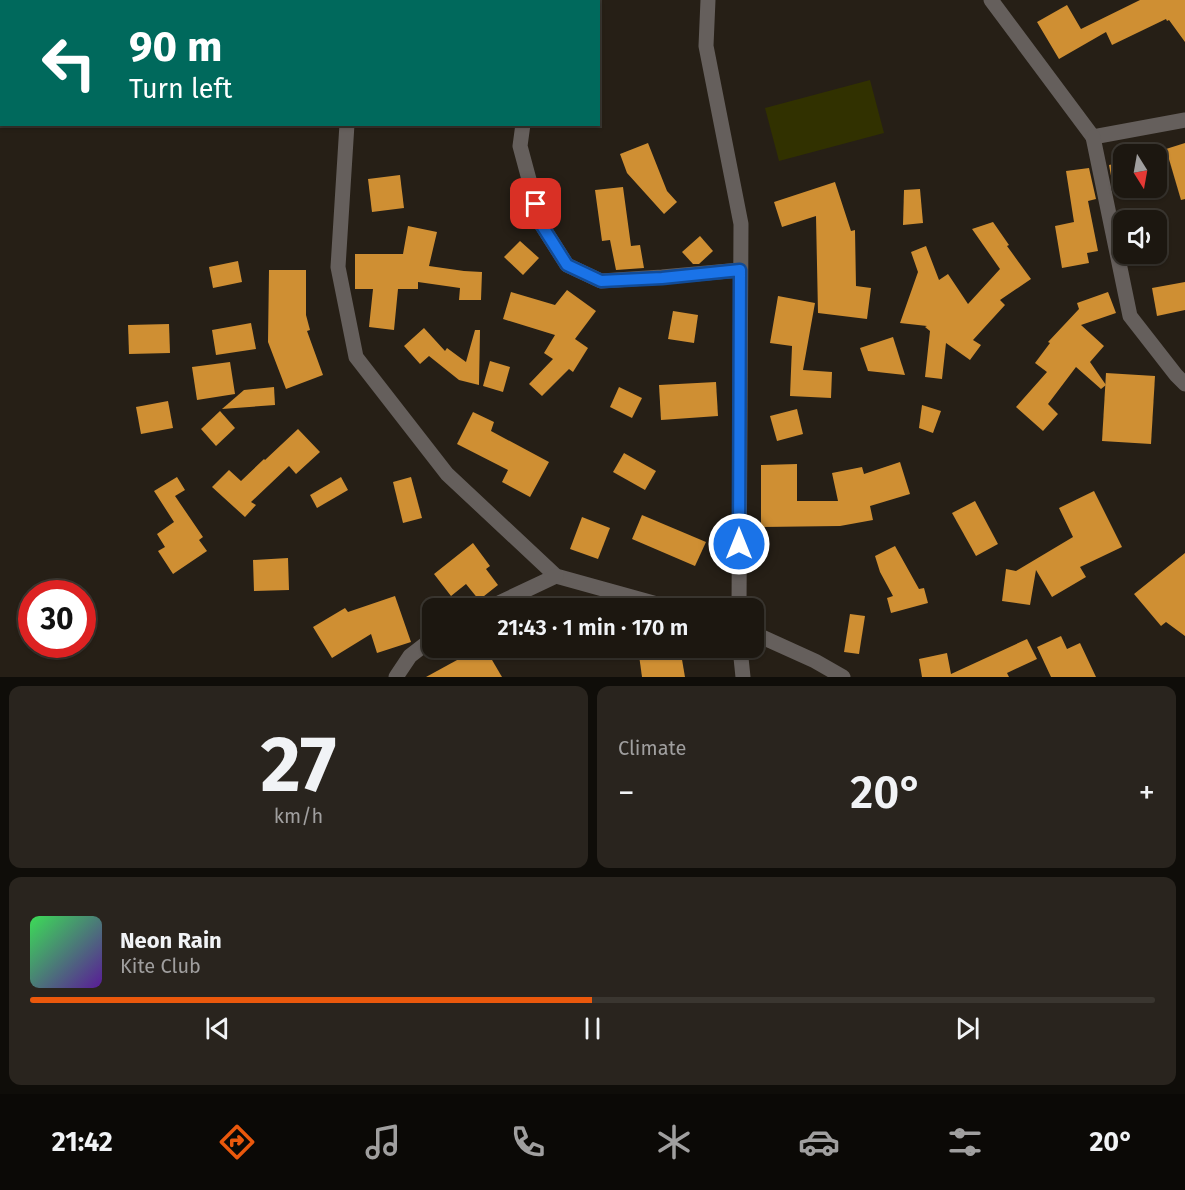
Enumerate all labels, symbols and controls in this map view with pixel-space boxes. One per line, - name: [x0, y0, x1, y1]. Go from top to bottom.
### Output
- text: 90 m: [129, 22, 223, 72]
- icon: left: [30, 24, 108, 102]
- text: Turn left: [129, 73, 232, 105]
- north arrow: [1113, 144, 1167, 198]
- map controls: [1113, 144, 1167, 264]
- pin: [510, 178, 561, 229]
- icon: arrive: [519, 187, 552, 220]
- button: sound: [1113, 210, 1167, 264]
- position arrow: [707, 512, 771, 576]
- speed limit sign: 30: [18, 580, 96, 658]
- text: 21:43 · 1 min · 170 m: [498, 614, 688, 641]
- text: 27: [260, 718, 337, 812]
- text: Climate: [618, 736, 686, 760]
- text: 20°: [850, 766, 923, 820]
- text: −: [618, 773, 635, 813]
- text: +: [1139, 773, 1155, 813]
- text: km/h: [274, 804, 323, 828]
- text: Neon Rain: [120, 927, 222, 954]
- text: Kite Club: [120, 954, 201, 978]
- icon: previous: [201, 1012, 234, 1045]
- icon: pause: [576, 1012, 609, 1045]
- icon: next: [951, 1012, 984, 1045]
- icon: directions: [216, 1121, 258, 1163]
- icon: music: [362, 1121, 404, 1163]
- icon: phone: [507, 1121, 549, 1163]
- icon: climate: [653, 1121, 695, 1163]
- icon: car: [798, 1121, 840, 1163]
- icon: filters: [944, 1121, 986, 1163]
- text: 21:42: [52, 1126, 113, 1158]
- text: 20°: [1089, 1126, 1133, 1158]

